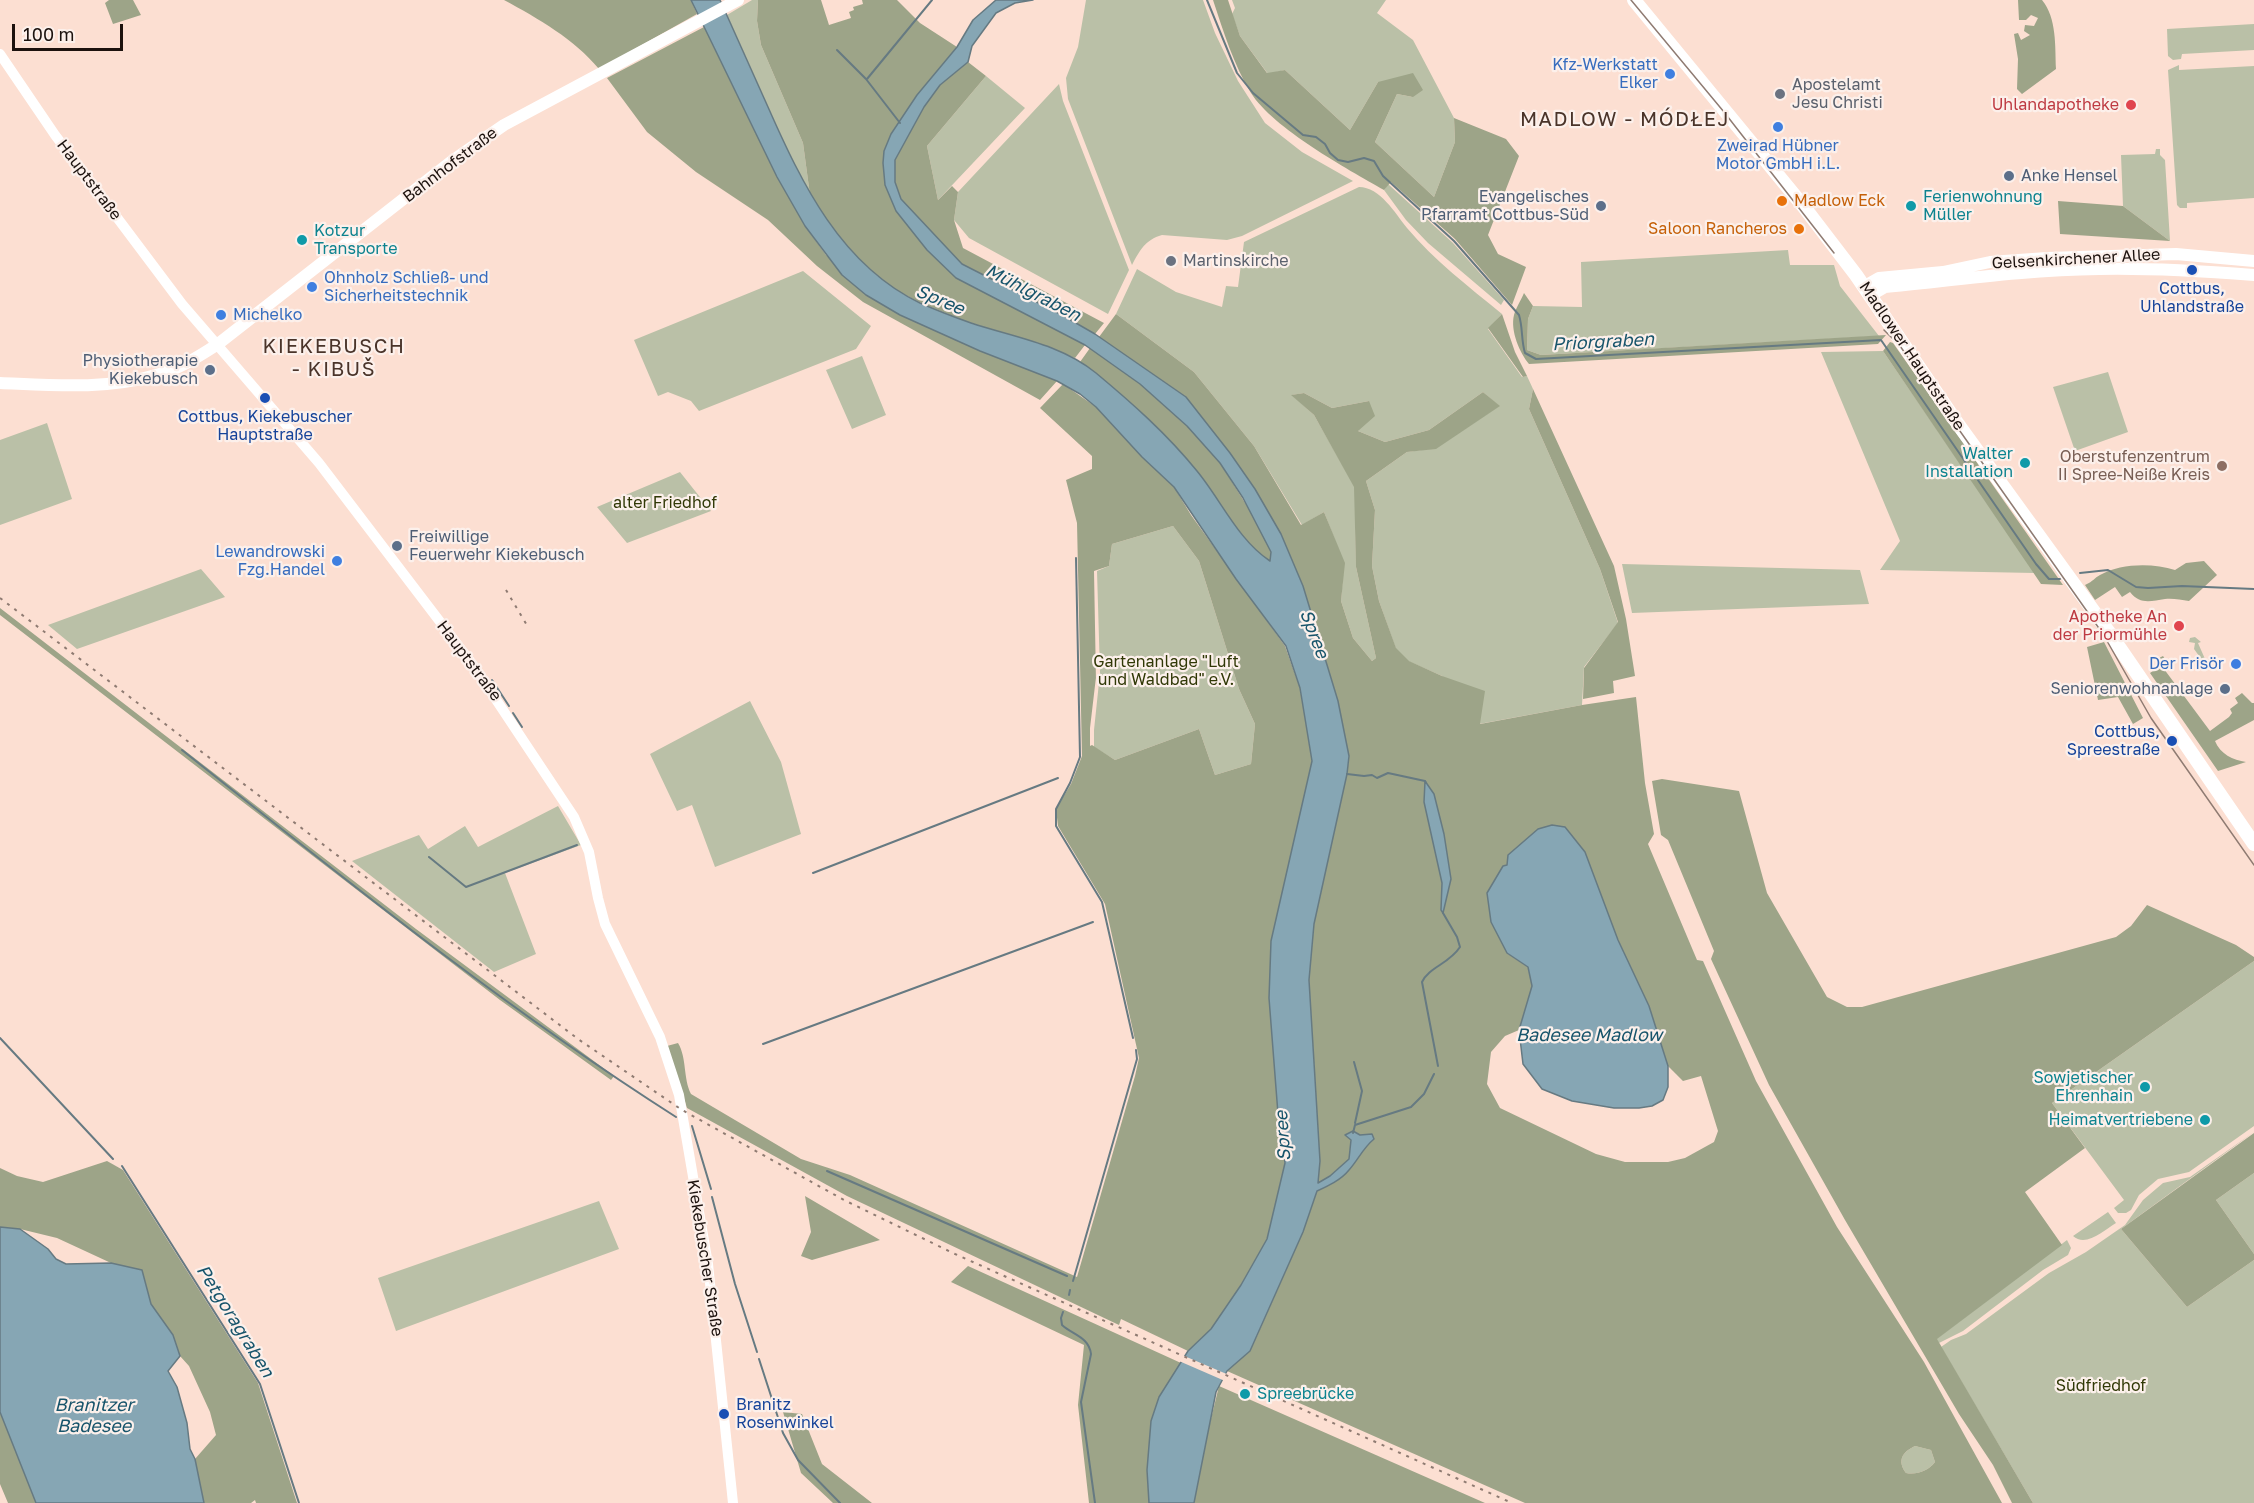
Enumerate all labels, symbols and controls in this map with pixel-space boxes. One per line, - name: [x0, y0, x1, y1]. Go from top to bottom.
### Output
- scale bar: [15, 12, 126, 50]
- text: 100 m: [23, 23, 74, 45]
- place label: Kfz-Werkstatt Elker: [1552, 55, 1658, 93]
- marker: Kfz-Werkstatt Elker: [1663, 67, 1677, 81]
- place label: Apostelamt Jesu Christi: [1792, 75, 1883, 113]
- marker: Apostelamt Jesu Christi: [1773, 87, 1787, 101]
- place label: Uhlandapotheke: [1992, 95, 2119, 115]
- marker: Uhlandapotheke: [2124, 98, 2138, 112]
- district label: MADLOW - MÓDŁEJ: [1520, 108, 1730, 132]
- marker: Zweirad Hübner Motor GmbH i.L.: [1771, 120, 1785, 134]
- street label: Bahnhofstraße: [399, 123, 501, 207]
- street label: Hauptstraße: [53, 136, 125, 224]
- place label: Zweirad Hübner Motor GmbH i.L.: [1716, 136, 1840, 174]
- place label: Anke Hensel: [2021, 166, 2118, 186]
- marker: Anke Hensel: [2002, 169, 2016, 183]
- place label: Evangelisches Pfarramt Cottbus-Süd: [1421, 187, 1589, 225]
- place label: Ferienwohnung Müller: [1923, 187, 2043, 225]
- place label: Madlow Eck: [1794, 191, 1885, 211]
- marker: Madlow Eck: [1775, 194, 1789, 208]
- marker: Evangelisches Pfarramt Cottbus-Süd: [1594, 199, 1608, 213]
- marker: Ferienwohnung Müller: [1904, 199, 1918, 213]
- place label: Saloon Rancheros: [1648, 219, 1787, 239]
- place label: Kotzur Transporte: [314, 221, 398, 259]
- marker: Saloon Rancheros: [1792, 222, 1806, 236]
- marker: Kotzur Transporte: [295, 233, 309, 247]
- street label: Gelsenkirchener Allee: [1991, 245, 2161, 273]
- place label: Martinskirche: [1183, 251, 1289, 271]
- marker: Martinskirche: [1164, 254, 1178, 268]
- water label: Mühlgraben: [982, 260, 1084, 326]
- marker: Cottbus, Uhlandstraße: [2185, 263, 2199, 277]
- place label: Ohnholz Schließ- und Sicherheitstechnik: [324, 268, 489, 306]
- street label: Madlower Hauptstraße: [1855, 278, 1969, 434]
- place label: Cottbus, Uhlandstraße: [2140, 279, 2244, 317]
- marker: Ohnholz Schließ- und Sicherheitstechnik: [305, 280, 319, 294]
- water label: Spree: [913, 280, 967, 320]
- place label: Michelko: [233, 305, 302, 325]
- marker: Michelko: [214, 308, 228, 322]
- water label: Priorgraben: [1552, 329, 1654, 355]
- district label: KIEKEBUSCH - KIBUŠ: [263, 335, 405, 382]
- place label: Physiotherapie Kiekebusch: [83, 351, 198, 389]
- marker: Physiotherapie Kiekebusch: [203, 363, 217, 377]
- marker: Cottbus, Kiekebuscher Hauptstraße: [258, 391, 272, 405]
- place label: Cottbus, Kiekebuscher Hauptstraße: [178, 407, 352, 445]
- place label: Walter Installation: [1925, 444, 2013, 482]
- place label: Oberstufenzentrum II Spree-Neiße Kreis: [2058, 447, 2210, 485]
- marker: Walter Installation: [2018, 456, 2032, 470]
- marker: Oberstufenzentrum II Spree-Neiße Kreis: [2215, 459, 2229, 473]
- park label: alter Friedhof: [613, 493, 717, 513]
- place label: Freiwillige Feuerwehr Kiekebusch: [409, 527, 584, 565]
- marker: Freiwillige Feuerwehr Kiekebusch: [390, 539, 404, 553]
- place label: Lewandrowski Fzg.Handel: [215, 542, 325, 580]
- marker: Lewandrowski Fzg.Handel: [330, 554, 344, 568]
- water label: Spree: [1295, 607, 1333, 661]
- place label: Apotheke An der Priormühle: [2053, 607, 2167, 645]
- street label: Hauptstraße: [433, 617, 505, 705]
- marker: Apotheke An der Priormühle: [2172, 619, 2186, 633]
- park label: Gartenanlage "Luft und Waldbad" e.V.: [1093, 652, 1239, 690]
- place label: Der Frisör: [2149, 654, 2224, 674]
- marker: Der Frisör: [2229, 657, 2243, 671]
- place label: Seniorenwohnanlage: [2050, 679, 2213, 699]
- marker: Seniorenwohnanlage: [2218, 682, 2232, 696]
- place label: Cottbus, Spreestraße: [2067, 722, 2160, 760]
- marker: Cottbus, Spreestraße: [2165, 734, 2179, 748]
- water label: Badesee Madlow: [1516, 1024, 1662, 1046]
- place label: Sowjetischer Ehrenhain: [2034, 1068, 2133, 1106]
- marker: Sowjetischer Ehrenhain: [2138, 1080, 2152, 1094]
- water label: Spree: [1270, 1110, 1296, 1162]
- place label: Heimatvertriebene: [2049, 1110, 2193, 1130]
- marker: Heimatvertriebene: [2198, 1113, 2212, 1127]
- street label: Kiekebuscher Straße: [683, 1178, 727, 1338]
- water label: Petgoragraben: [192, 1261, 278, 1381]
- park label: Südfriedhof: [2056, 1376, 2146, 1396]
- place label: Spreebrücke: [1257, 1384, 1354, 1404]
- marker: Spreebrücke: [1238, 1387, 1252, 1401]
- water label: Branitzer Badesee: [54, 1394, 134, 1436]
- place label: Branitz Rosenwinkel: [736, 1395, 834, 1433]
- marker: Branitz Rosenwinkel: [717, 1407, 731, 1421]

